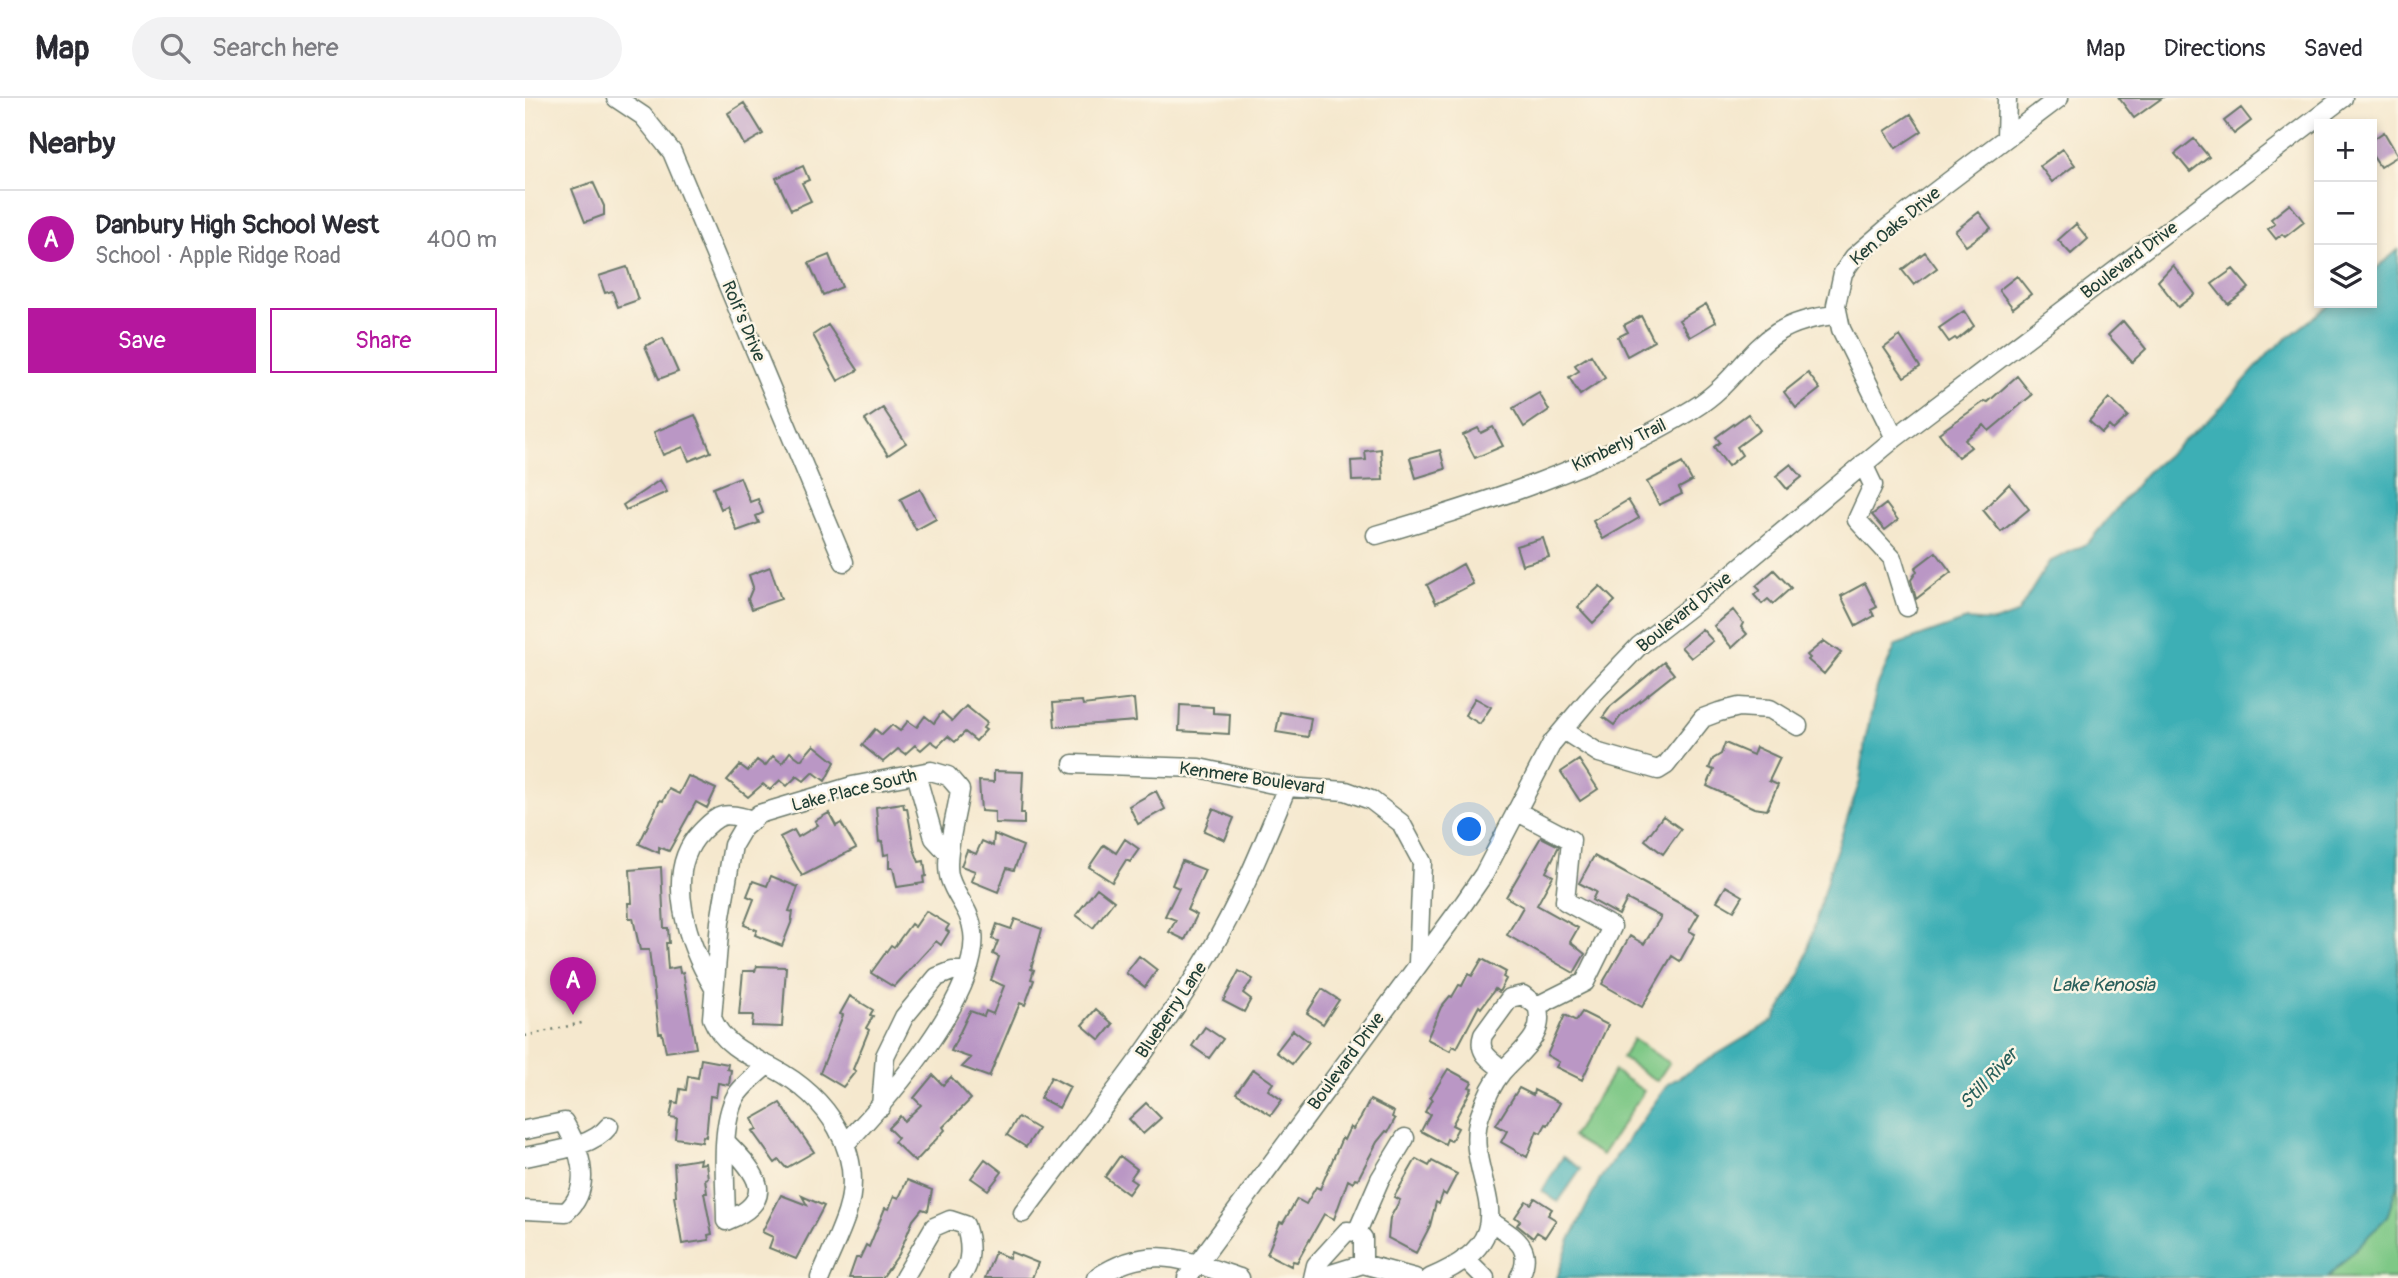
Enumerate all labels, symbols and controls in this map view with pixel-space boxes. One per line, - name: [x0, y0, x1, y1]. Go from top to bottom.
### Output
- search box: [132, 17, 622, 80]
- text: Map: [35, 28, 90, 69]
- icon: search: [156, 29, 194, 67]
- text: Search here: [212, 32, 339, 64]
- text: Map: [2086, 34, 2126, 63]
- text: Directions: [2164, 34, 2265, 63]
- text: Saved: [2303, 34, 2363, 63]
- map controls: [2314, 119, 2377, 308]
- button: +: [2314, 119, 2377, 182]
- text: Nearby: [28, 125, 115, 162]
- street label: Ken Oaks Drive: [1845, 182, 1945, 271]
- button: −: [2314, 182, 2377, 245]
- text: Danbury High School West: [95, 209, 379, 241]
- street label: Boulevard Drive: [2076, 216, 2183, 304]
- text: A: [44, 225, 58, 254]
- text: 400 m: [427, 225, 497, 254]
- text: School · Apple Ridge Road: [95, 241, 341, 270]
- button: layers: [2314, 245, 2377, 308]
- street label: Rolf's Drive: [716, 277, 771, 365]
- button: Save: [28, 308, 256, 373]
- button: Share: [270, 308, 497, 373]
- street label: Kimberly Trail: [1568, 414, 1670, 477]
- street label: Boulevard Drive: [1632, 567, 1737, 658]
- street label: Kenmere Boulevard: [1178, 757, 1326, 800]
- street label: Lake Place South: [789, 764, 919, 817]
- your location: [1452, 812, 1486, 846]
- pin: A: [550, 957, 596, 1015]
- street label: Blueberry Lane: [1131, 957, 1212, 1063]
- water label: Lake Kenosia: [2051, 973, 2156, 997]
- street label: Boulevard Drive: [1303, 1008, 1390, 1115]
- water label: Still River: [1954, 1041, 2025, 1114]

